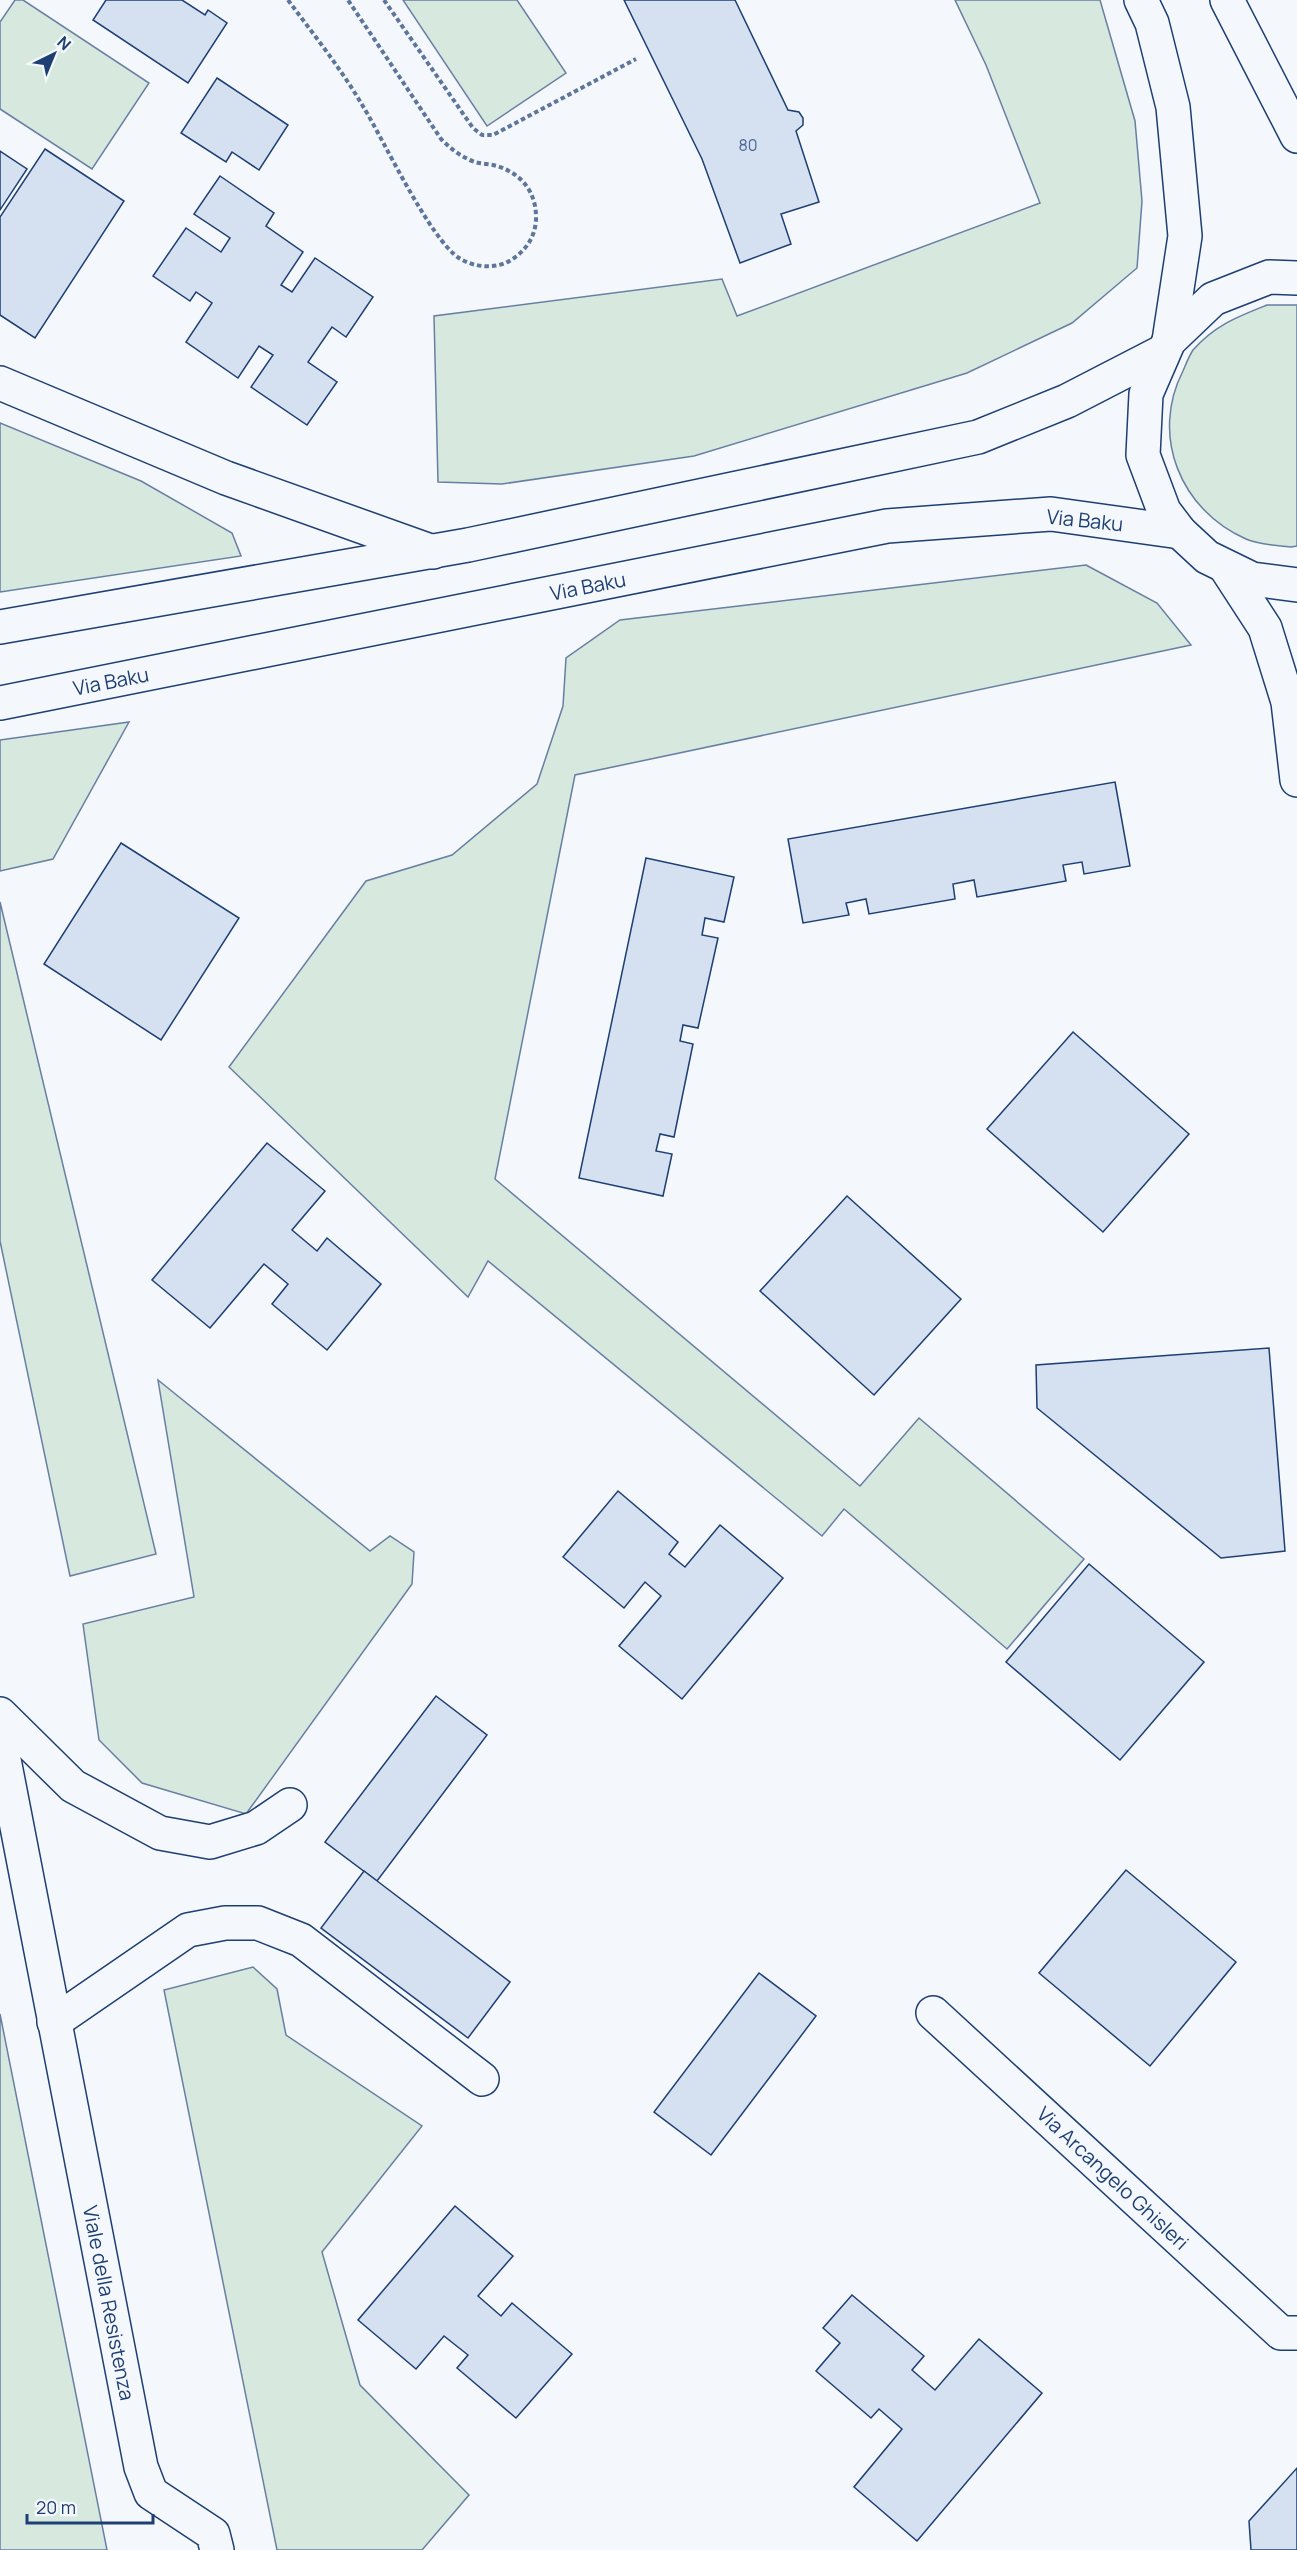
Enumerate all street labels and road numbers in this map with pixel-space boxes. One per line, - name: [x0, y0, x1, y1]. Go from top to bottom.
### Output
- street label: Via Baku: [1045, 503, 1125, 537]
- street label: Via Baku: [548, 565, 628, 607]
- street label: Via Baku: [71, 660, 151, 702]
- street label: Via Arcangelo Ghisleri: [1031, 2100, 1195, 2256]
- street label: Viale della Resistenza: [77, 2203, 141, 2403]

